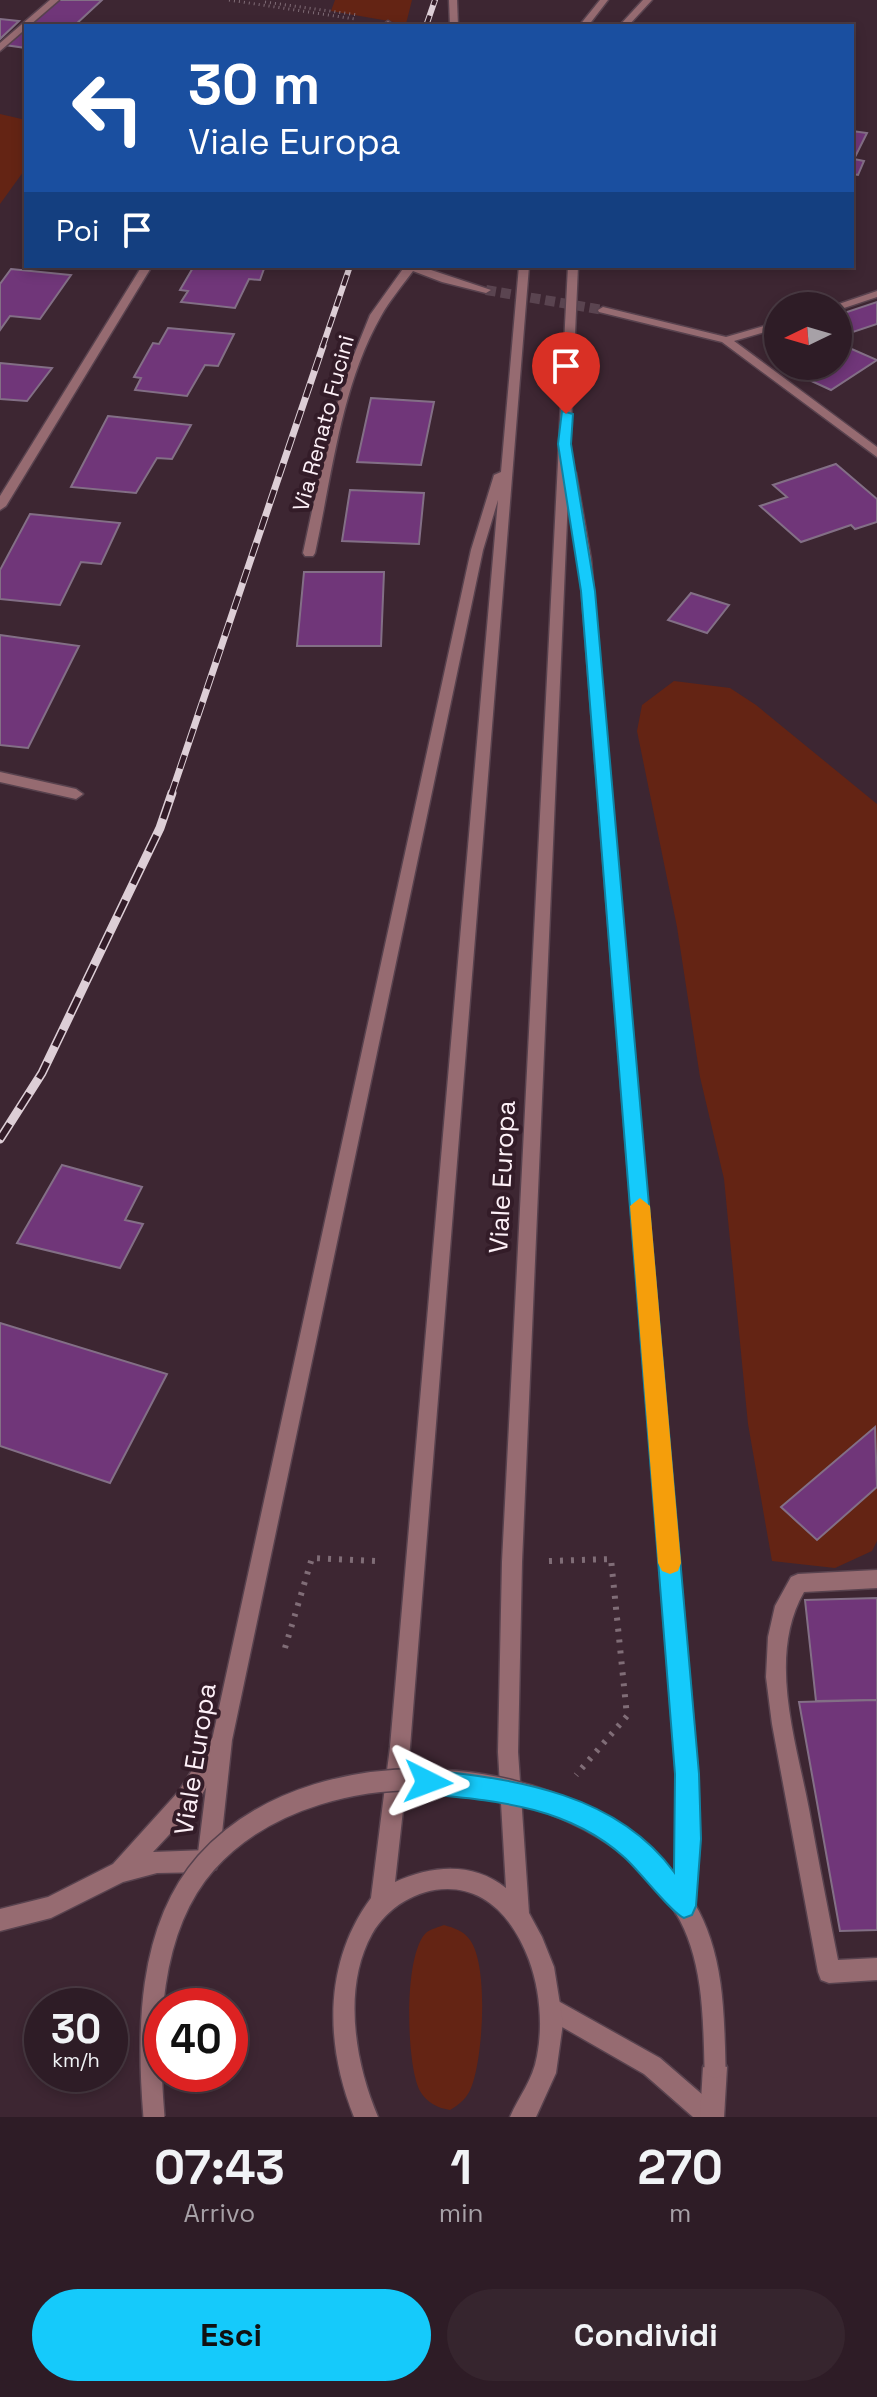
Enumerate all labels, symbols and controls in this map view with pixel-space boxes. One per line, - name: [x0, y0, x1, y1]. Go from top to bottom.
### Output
- text: 30 m: [188, 49, 320, 120]
- icon: left: [56, 56, 160, 160]
- text: Viale Europa: [188, 119, 401, 165]
- icon: arrive: [115, 208, 159, 252]
- text: Poi: [56, 211, 99, 250]
- north arrow: [764, 292, 852, 380]
- map controls: [764, 292, 852, 380]
- street label: Via Renato Fucini: [286, 332, 360, 514]
- pin: [532, 332, 600, 414]
- icon: arrive: [544, 344, 588, 388]
- street label: Viale Europa: [481, 1099, 523, 1255]
- street label: Viale Europa: [166, 1680, 224, 1837]
- position arrow: [386, 1740, 470, 1824]
- speed limit sign: 40: [144, 1988, 248, 2092]
- text: 30: [51, 2004, 101, 2055]
- text: km/h: [52, 2047, 100, 2073]
- text: 07:43: [154, 2137, 285, 2198]
- text: 1: [450, 2137, 472, 2198]
- text: 270: [637, 2137, 723, 2198]
- text: Arrivo: [183, 2196, 255, 2230]
- text: min: [439, 2196, 483, 2230]
- text: m: [669, 2196, 691, 2230]
- button: Esci: [32, 2289, 431, 2381]
- button: Condividi: [447, 2289, 845, 2381]

